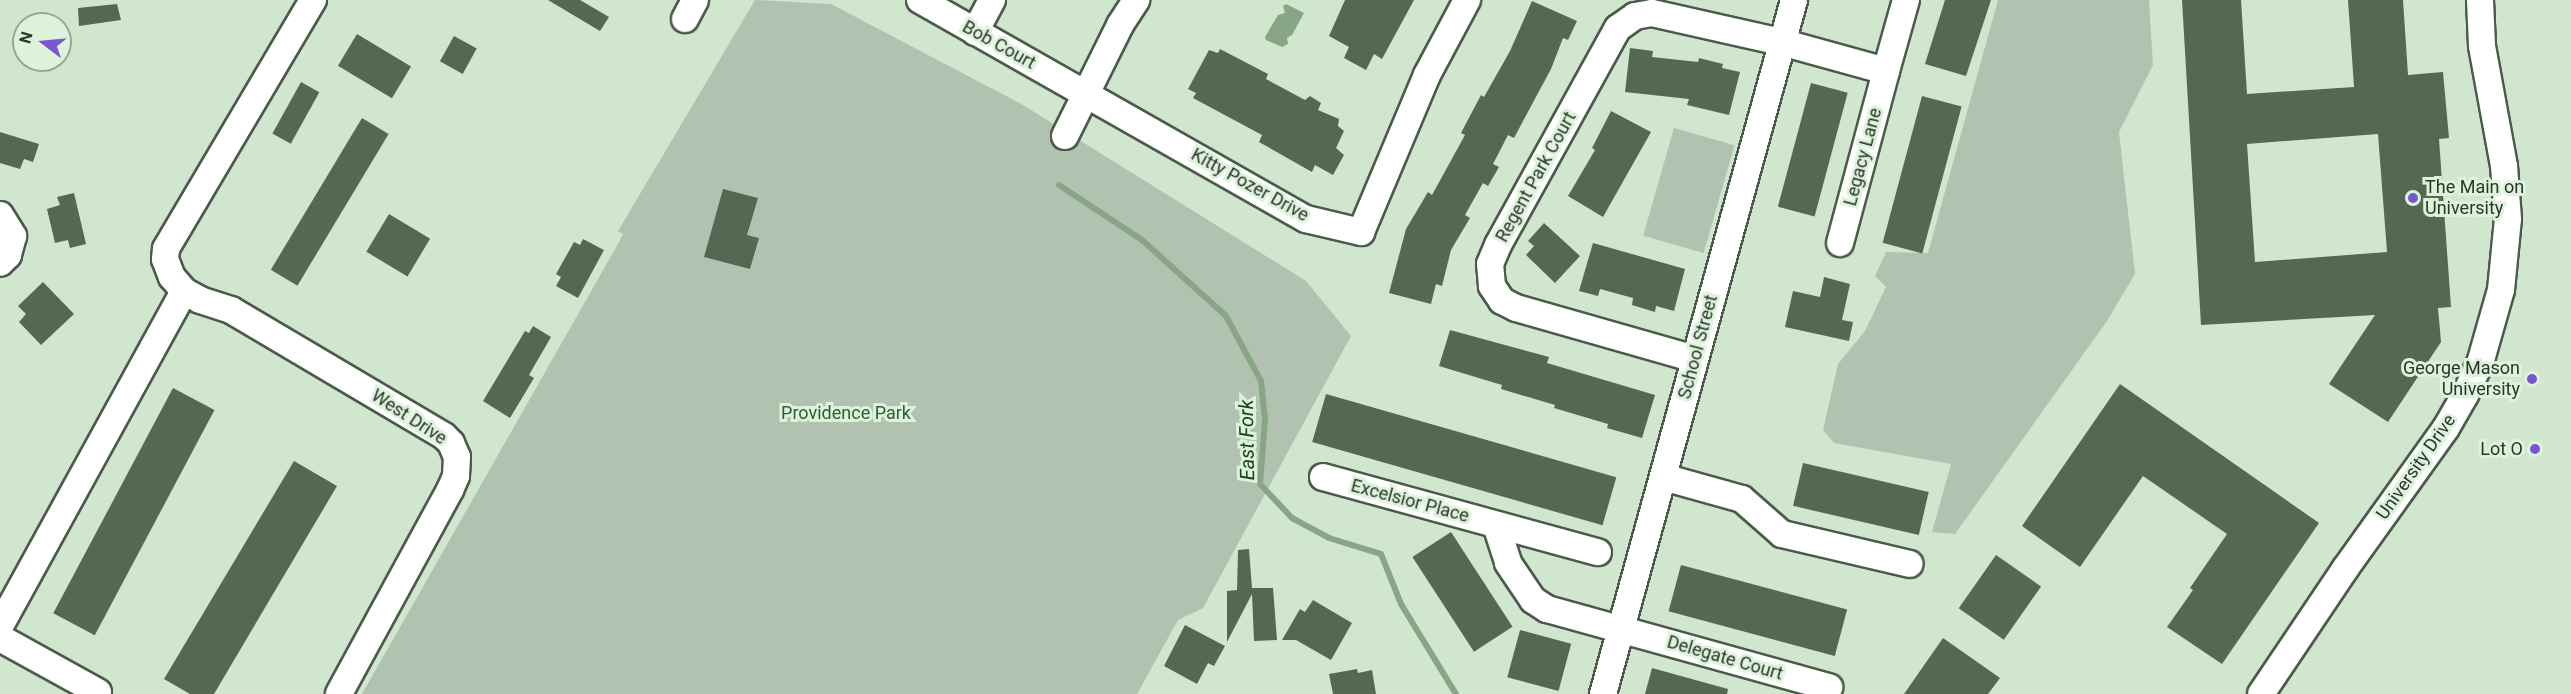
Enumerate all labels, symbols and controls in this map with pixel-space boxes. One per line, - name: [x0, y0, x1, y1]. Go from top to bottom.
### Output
- north arrow: [12, 12, 72, 72]
- street label: Bob Court: [959, 16, 1039, 74]
- text: N: [15, 29, 37, 46]
- street label: Legacy Lane: [1840, 106, 1886, 208]
- street label: Regent Park Court: [1491, 108, 1581, 246]
- street label: Kitty Pozer Drive: [1187, 144, 1313, 226]
- place label: The Main on University: [2425, 177, 2524, 219]
- marker: The Main on University: [2406, 191, 2420, 205]
- street label: School Street: [1674, 293, 1722, 401]
- place label: George Mason University: [2403, 358, 2520, 400]
- marker: George Mason University: [2525, 372, 2539, 386]
- street label: West Drive: [367, 385, 451, 449]
- water label: East Fork: [1234, 399, 1260, 481]
- park label: Providence Park: [781, 402, 911, 424]
- street label: University Drive: [2372, 410, 2460, 524]
- place label: Lot O: [2480, 438, 2523, 460]
- marker: Lot O: [2528, 442, 2542, 456]
- street label: Excelsior Place: [1349, 475, 1471, 527]
- street label: Delegate Court: [1665, 631, 1785, 685]

